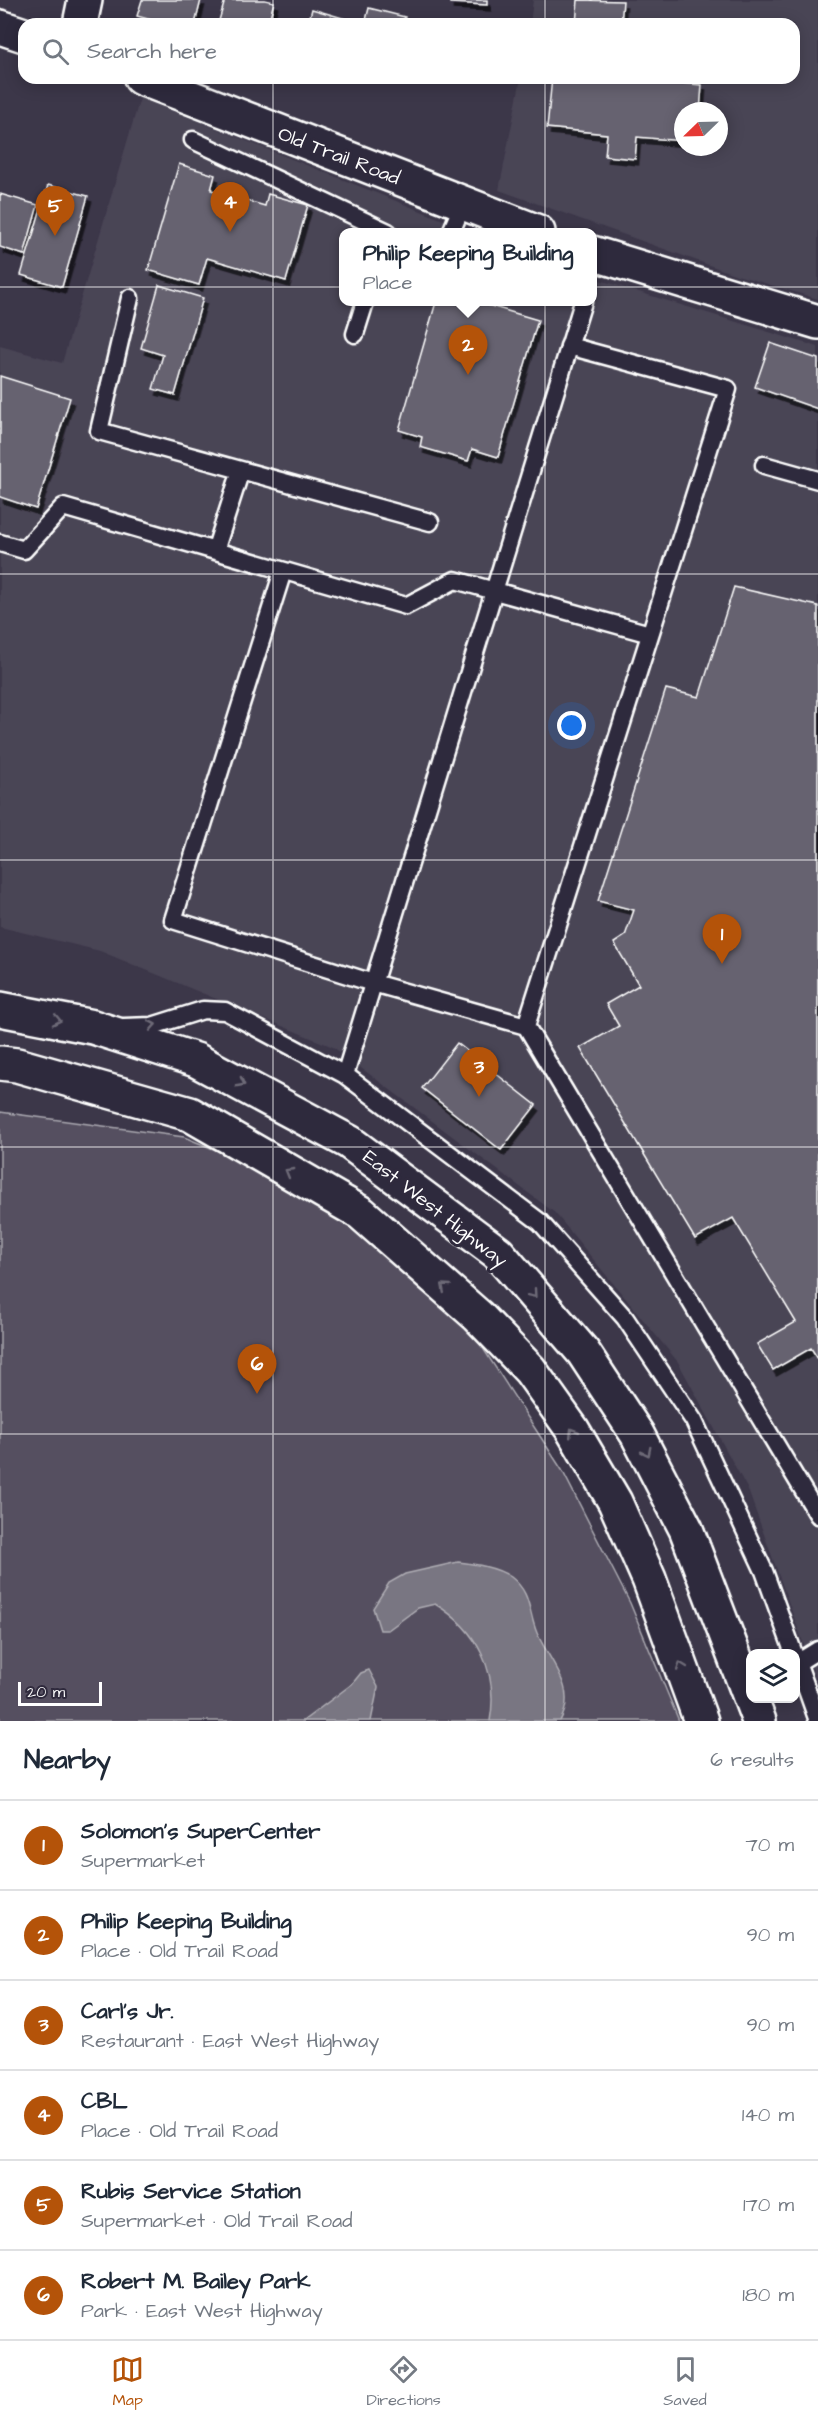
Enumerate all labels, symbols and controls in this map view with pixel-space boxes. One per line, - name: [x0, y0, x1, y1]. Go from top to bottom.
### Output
- search box: [18, 18, 800, 84]
- icon: search: [39, 35, 72, 68]
- text: Search here: [87, 36, 217, 67]
- north arrow: [674, 102, 728, 156]
- street label: Old Trail Road: [274, 120, 404, 192]
- pin: 4: [210, 182, 250, 232]
- pin: 5: [36, 186, 74, 236]
- popup: [339, 228, 597, 306]
- text: Philip Keeping Building: [363, 238, 573, 269]
- text: Place: [363, 269, 412, 297]
- pin: 2: [448, 326, 488, 375]
- your location: [557, 711, 586, 740]
- pin: 1: [702, 914, 742, 964]
- one-way arrow: [52, 1013, 62, 1026]
- one-way arrow: [147, 1019, 156, 1031]
- pin: 3: [460, 1048, 498, 1097]
- one-way arrow: [234, 1076, 245, 1087]
- street label: East West Highway: [356, 1144, 513, 1275]
- one-way arrow: [285, 1167, 295, 1179]
- one-way arrow: [441, 1283, 452, 1294]
- one-way arrow: [526, 1287, 537, 1298]
- pin: 6: [238, 1344, 276, 1394]
- one-way arrow: [569, 1428, 581, 1438]
- one-way arrow: [639, 1446, 651, 1457]
- map controls: [746, 1649, 800, 1703]
- button: layers: [746, 1649, 800, 1703]
- one-way arrow: [675, 1661, 688, 1672]
- scale bar: [18, 1679, 102, 1706]
- text: 20 m: [27, 1681, 65, 1703]
- text: Nearby: [24, 1742, 111, 1778]
- text: 6 results: [710, 1746, 794, 1774]
- text: Solomon's SuperCenter: [81, 1816, 320, 1847]
- text: 1: [42, 1831, 45, 1859]
- text: 70 m: [746, 1831, 794, 1859]
- text: Supermarket: [81, 1847, 205, 1875]
- text: Philip Keeping Building: [81, 1906, 292, 1937]
- text: 2: [38, 1921, 49, 1949]
- text: 90 m: [746, 1921, 794, 1949]
- text: Place · Old Trail Road: [81, 1937, 278, 1965]
- text: Carl's Jr.: [81, 1996, 174, 2027]
- text: 3: [38, 2011, 49, 2039]
- text: 90 m: [746, 2011, 794, 2039]
- text: Restaurant · East West Highway: [81, 2027, 379, 2055]
- text: CBL: [81, 2086, 127, 2117]
- text: 4: [37, 2101, 50, 2129]
- text: 140 m: [742, 2101, 794, 2129]
- text: Place · Old Trail Road: [81, 2117, 278, 2145]
- text: Rubis Service Station: [81, 2176, 301, 2207]
- text: 5: [36, 2191, 51, 2219]
- text: 170 m: [743, 2191, 794, 2219]
- text: Supermarket · Old Trail Road: [81, 2207, 352, 2235]
- text: Robert M. Bailey Park: [81, 2266, 311, 2297]
- text: 6: [37, 2281, 50, 2309]
- text: 180 m: [742, 2281, 794, 2309]
- text: Park · East West Highway: [81, 2297, 323, 2325]
- tab: Map: [111, 2353, 144, 2411]
- tab: Directions: [367, 2353, 441, 2411]
- tab: Saved: [663, 2353, 707, 2411]

